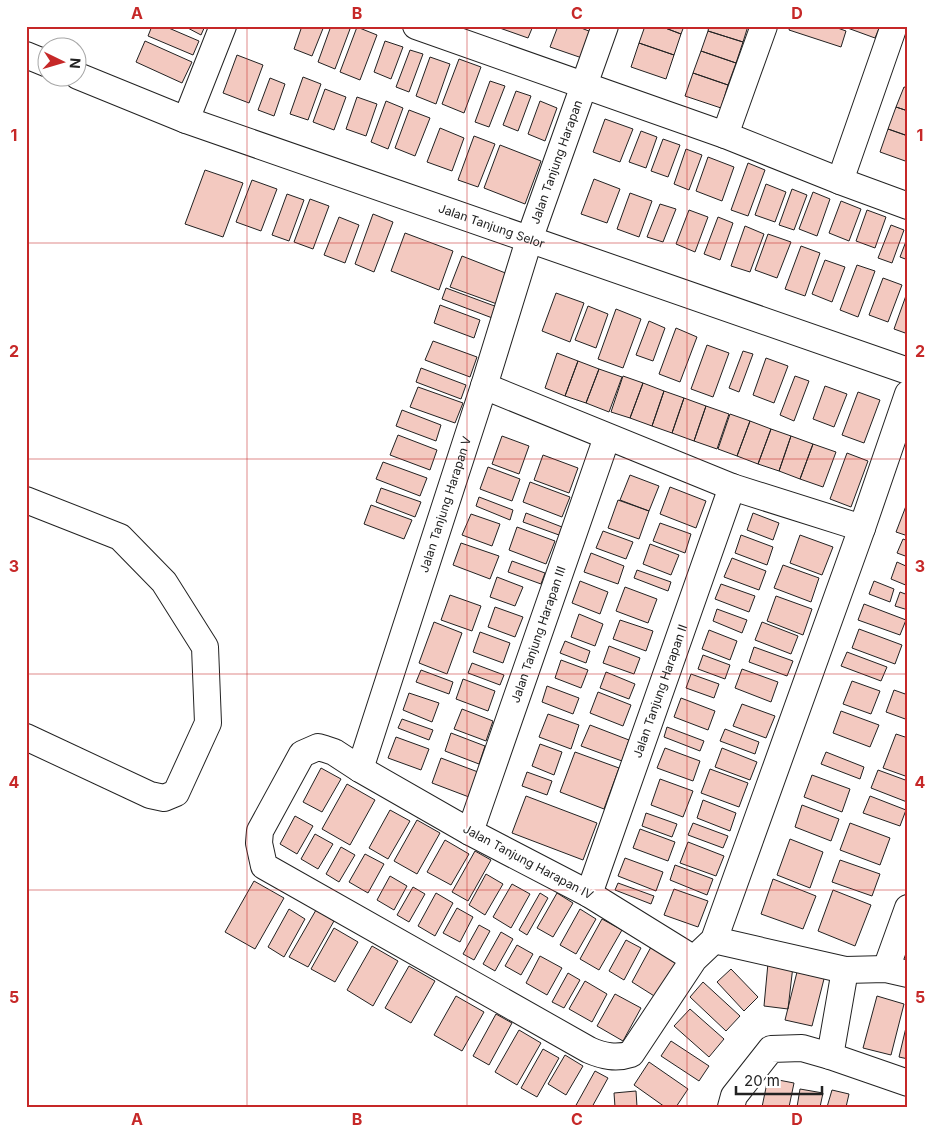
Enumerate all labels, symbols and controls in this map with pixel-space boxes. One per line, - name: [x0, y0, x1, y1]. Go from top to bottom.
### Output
- text: A: [131, 3, 143, 23]
- text: B: [352, 3, 362, 23]
- text: C: [571, 3, 583, 23]
- text: D: [791, 3, 803, 23]
- north arrow: [38, 38, 88, 88]
- text: N: [67, 57, 84, 69]
- street label: Jalan Tanjung Harapan: [527, 98, 585, 226]
- text: 1: [11, 125, 17, 145]
- text: 1: [917, 125, 923, 145]
- street label: Jalan Tanjung Selor: [436, 200, 547, 251]
- text: 2: [9, 341, 19, 361]
- text: 2: [915, 341, 925, 361]
- street label: Jalan Tanjung Harapan V: [416, 434, 474, 574]
- text: 3: [9, 556, 19, 576]
- text: 3: [915, 556, 925, 576]
- street label: Jalan Tanjung Harapan III: [507, 564, 569, 705]
- street label: Jalan Tanjung Harapan II: [629, 622, 690, 760]
- text: 4: [9, 772, 20, 792]
- text: 4: [915, 772, 926, 792]
- street label: Jalan Tanjung Harapan IV: [461, 821, 596, 902]
- text: 5: [9, 987, 19, 1007]
- text: 5: [915, 987, 925, 1007]
- scale bar: [736, 1063, 823, 1095]
- text: 20 m: [744, 1071, 780, 1090]
- text: A: [131, 1109, 143, 1129]
- text: B: [352, 1109, 362, 1129]
- text: C: [571, 1109, 583, 1129]
- text: D: [791, 1109, 803, 1129]

